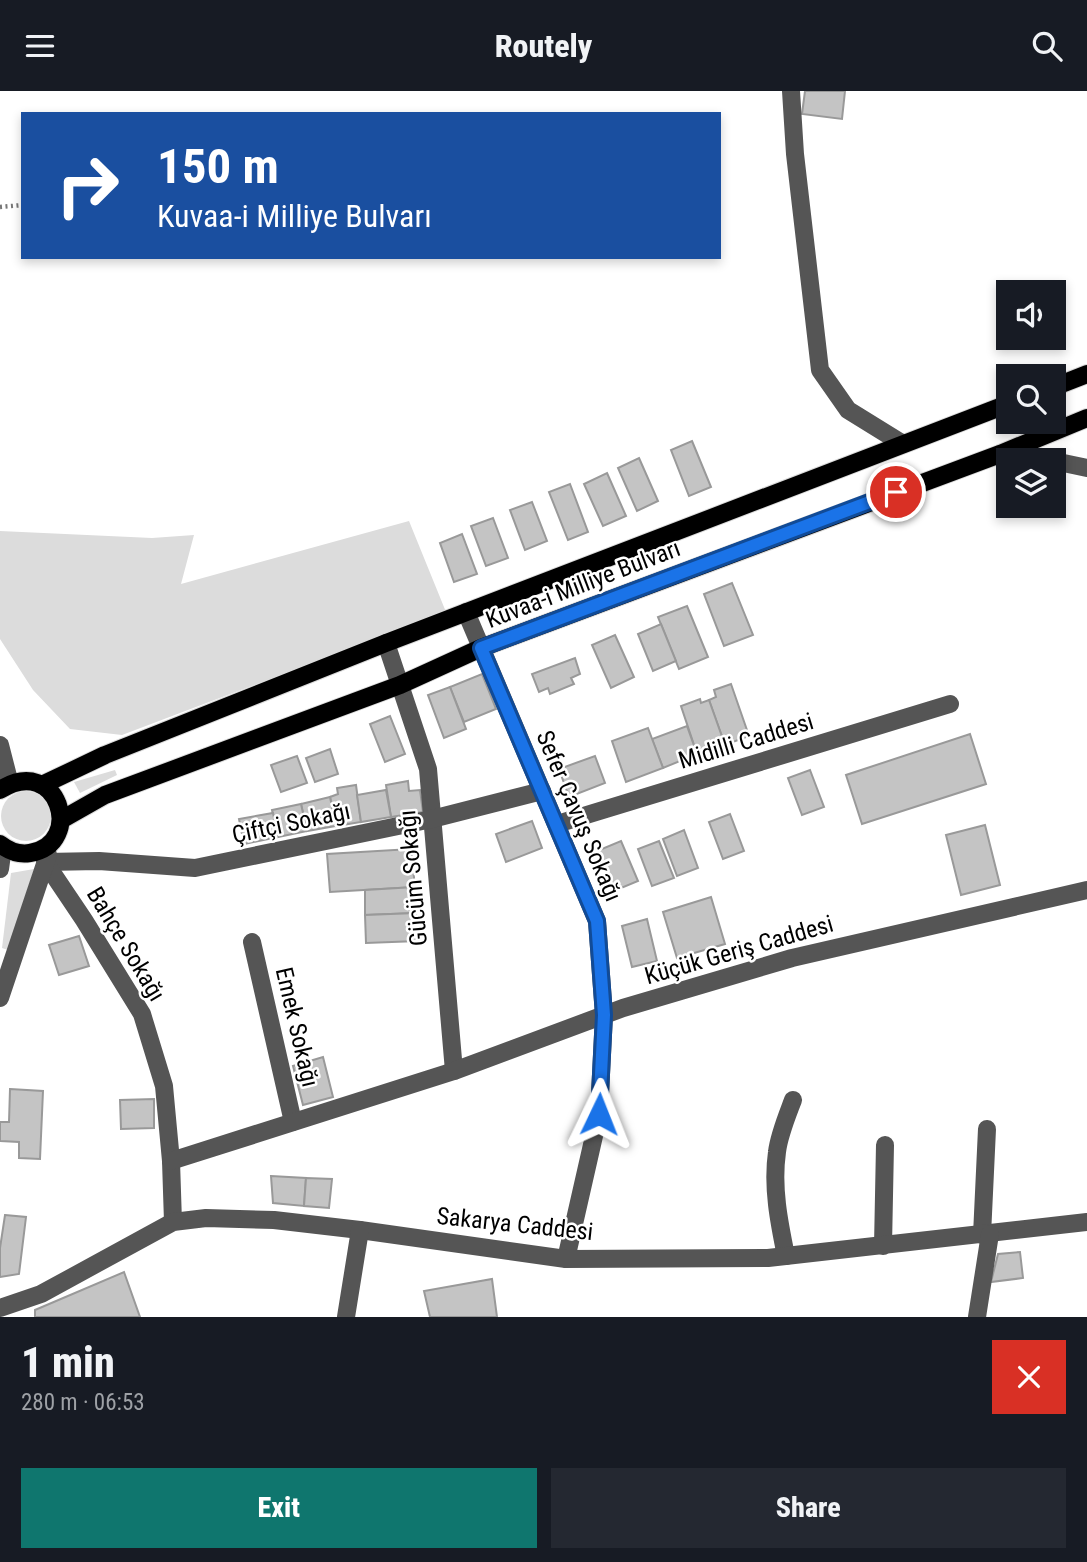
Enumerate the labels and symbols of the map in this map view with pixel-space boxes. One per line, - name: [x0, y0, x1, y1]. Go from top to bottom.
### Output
- pin: [866, 462, 926, 522]
- street label: Kuvaa-i Milliye Bulvarı: [482, 534, 684, 634]
- street label: Midilli Caddesi: [675, 707, 817, 775]
- street label: Sefer Çavuş Sokağı: [530, 726, 628, 906]
- street label: Çiftçi Sokağı: [229, 797, 353, 849]
- street label: Gücüm Sokağı: [393, 809, 433, 947]
- street label: Bahçe Sokağı: [81, 882, 171, 1006]
- street label: Küçük Geriş Caddesi: [642, 910, 836, 990]
- street label: Emek Sokağı: [270, 964, 324, 1090]
- position arrow: [562, 1077, 636, 1151]
- street label: Sakarya Caddesi: [435, 1202, 595, 1246]

